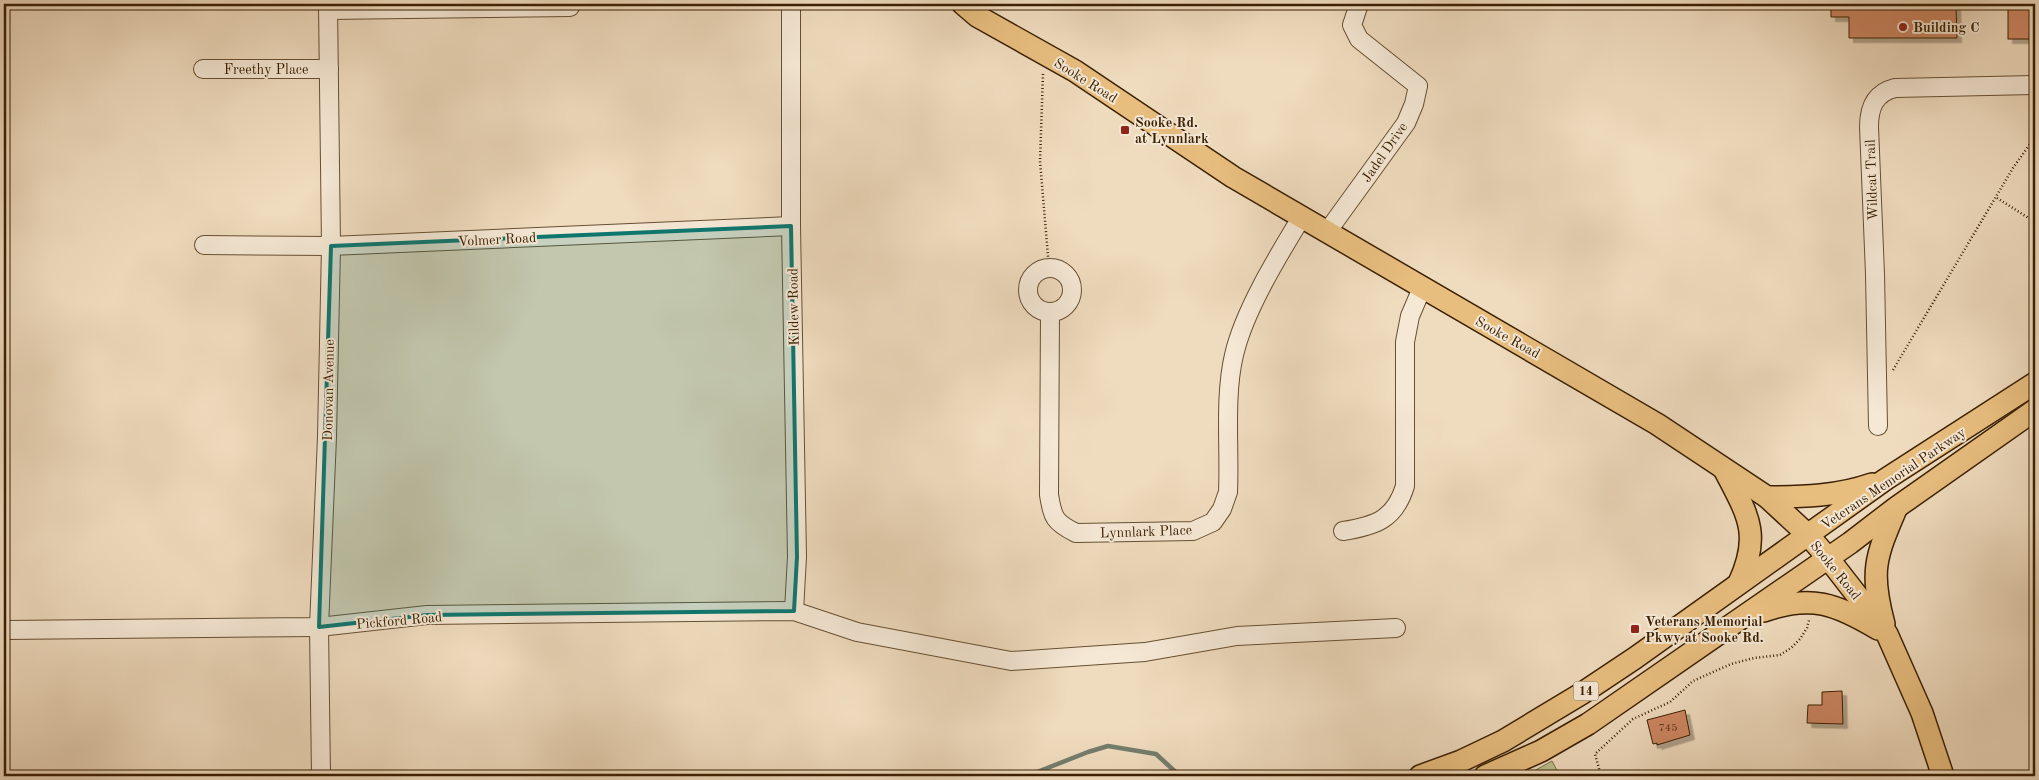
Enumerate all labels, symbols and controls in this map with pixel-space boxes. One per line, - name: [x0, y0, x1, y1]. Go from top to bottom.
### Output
- marker: Building C: [1897, 21, 1909, 33]
- place label: Building C: [1913, 21, 1979, 35]
- street label: Sooke Road: [1051, 56, 1119, 106]
- street label: Freethy Place: [224, 63, 308, 77]
- place label: Sooke Rd. at Lynnlark: [1135, 116, 1209, 146]
- street label: Jadel Drive: [1359, 120, 1411, 185]
- marker: Sooke Rd. at Lynnlark: [1119, 124, 1131, 136]
- street label: Wildcat Trail: [1864, 139, 1880, 221]
- street label: Volmer Road: [457, 231, 537, 249]
- street label: Kildew Road: [786, 268, 802, 346]
- street label: Sooke Road: [1473, 314, 1542, 361]
- street label: Donovan Avenue: [321, 339, 337, 441]
- street label: Veterans Memorial Parkway: [1819, 425, 1969, 533]
- street label: Lynnlark Place: [1100, 523, 1192, 541]
- street label: Sooke Road: [1807, 538, 1863, 603]
- street label: Pickford Road: [355, 610, 443, 632]
- place label: Veterans Memorial Pkwy at Sooke Rd.: [1645, 615, 1764, 645]
- marker: Veterans Memorial Pkwy at Sooke Rd.: [1629, 623, 1641, 635]
- road number: 14: [1574, 681, 1598, 700]
- house number: 745: [1658, 723, 1678, 734]

